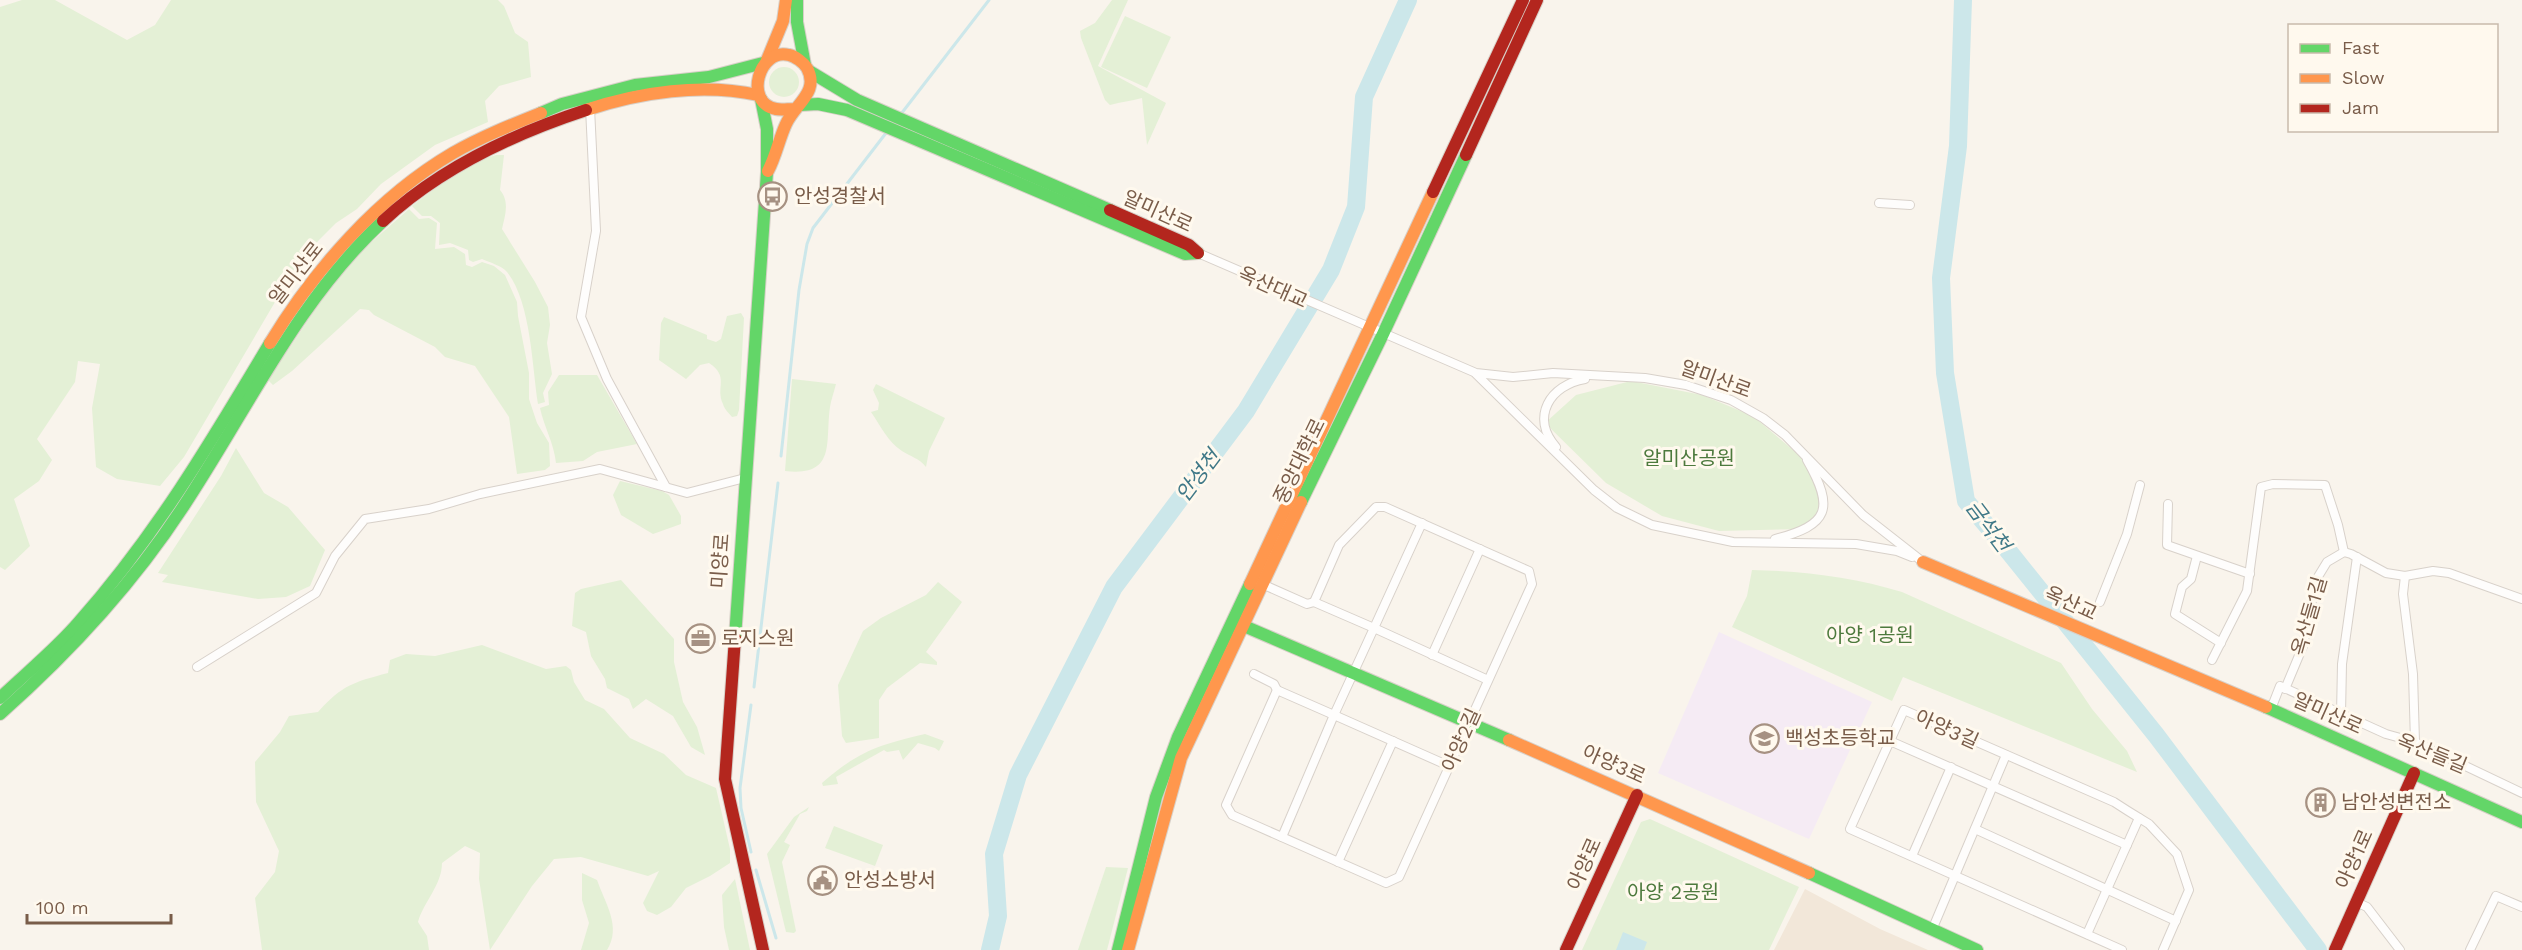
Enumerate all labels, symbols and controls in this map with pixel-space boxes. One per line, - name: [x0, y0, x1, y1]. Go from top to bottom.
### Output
- legend: [2288, 24, 2498, 132]
- text: Fast: [2342, 37, 2380, 58]
- text: Slow: [2342, 67, 2385, 88]
- text: Jam: [2342, 97, 2379, 118]
- bus stop icon: 안성경찰서: [757, 180, 789, 212]
- place label: 안성경찰서: [794, 184, 886, 208]
- street label: 알미산로: [1119, 185, 1197, 237]
- street label: 알미산로: [264, 237, 328, 309]
- street label: 옥산대교: [1234, 261, 1312, 313]
- street label: 알미산로: [1677, 355, 1755, 403]
- street label: 중앙대학로: [1268, 414, 1330, 508]
- water label: 안성천: [1170, 443, 1227, 506]
- park label: 알미산공원: [1643, 446, 1735, 470]
- water label: 금석천: [1961, 495, 2017, 559]
- street label: 미양로: [706, 533, 734, 589]
- street label: 옥산들1길: [2286, 574, 2332, 658]
- street label: 옥산교: [2041, 581, 2101, 625]
- office icon: 로지스원: [684, 622, 716, 654]
- park label: 아양 1공원: [1826, 623, 1914, 647]
- place label: 로지스원: [721, 626, 795, 650]
- street label: 알미산로: [2289, 687, 2367, 739]
- street label: 아양3길: [1912, 704, 1982, 754]
- street label: 아양2길: [1436, 705, 1486, 775]
- school or university icon: 백성초등학교: [1748, 722, 1780, 754]
- place label: 백성초등학교: [1785, 726, 1895, 750]
- street label: 옥산들길: [2393, 728, 2471, 778]
- street label: 아양3로: [1579, 739, 1649, 789]
- building icon: 남안성변전소: [2304, 786, 2336, 818]
- place label: 남안성변전소: [2341, 790, 2451, 814]
- street label: 아양1로: [2330, 825, 2378, 893]
- street label: 아양로: [1562, 834, 1606, 894]
- public building icon: 안성소방서: [807, 864, 839, 896]
- place label: 안성소방서: [844, 868, 936, 892]
- park label: 아양 2공원: [1627, 880, 1719, 904]
- scale bar: [27, 887, 171, 925]
- text: 100 m: [36, 897, 89, 918]

